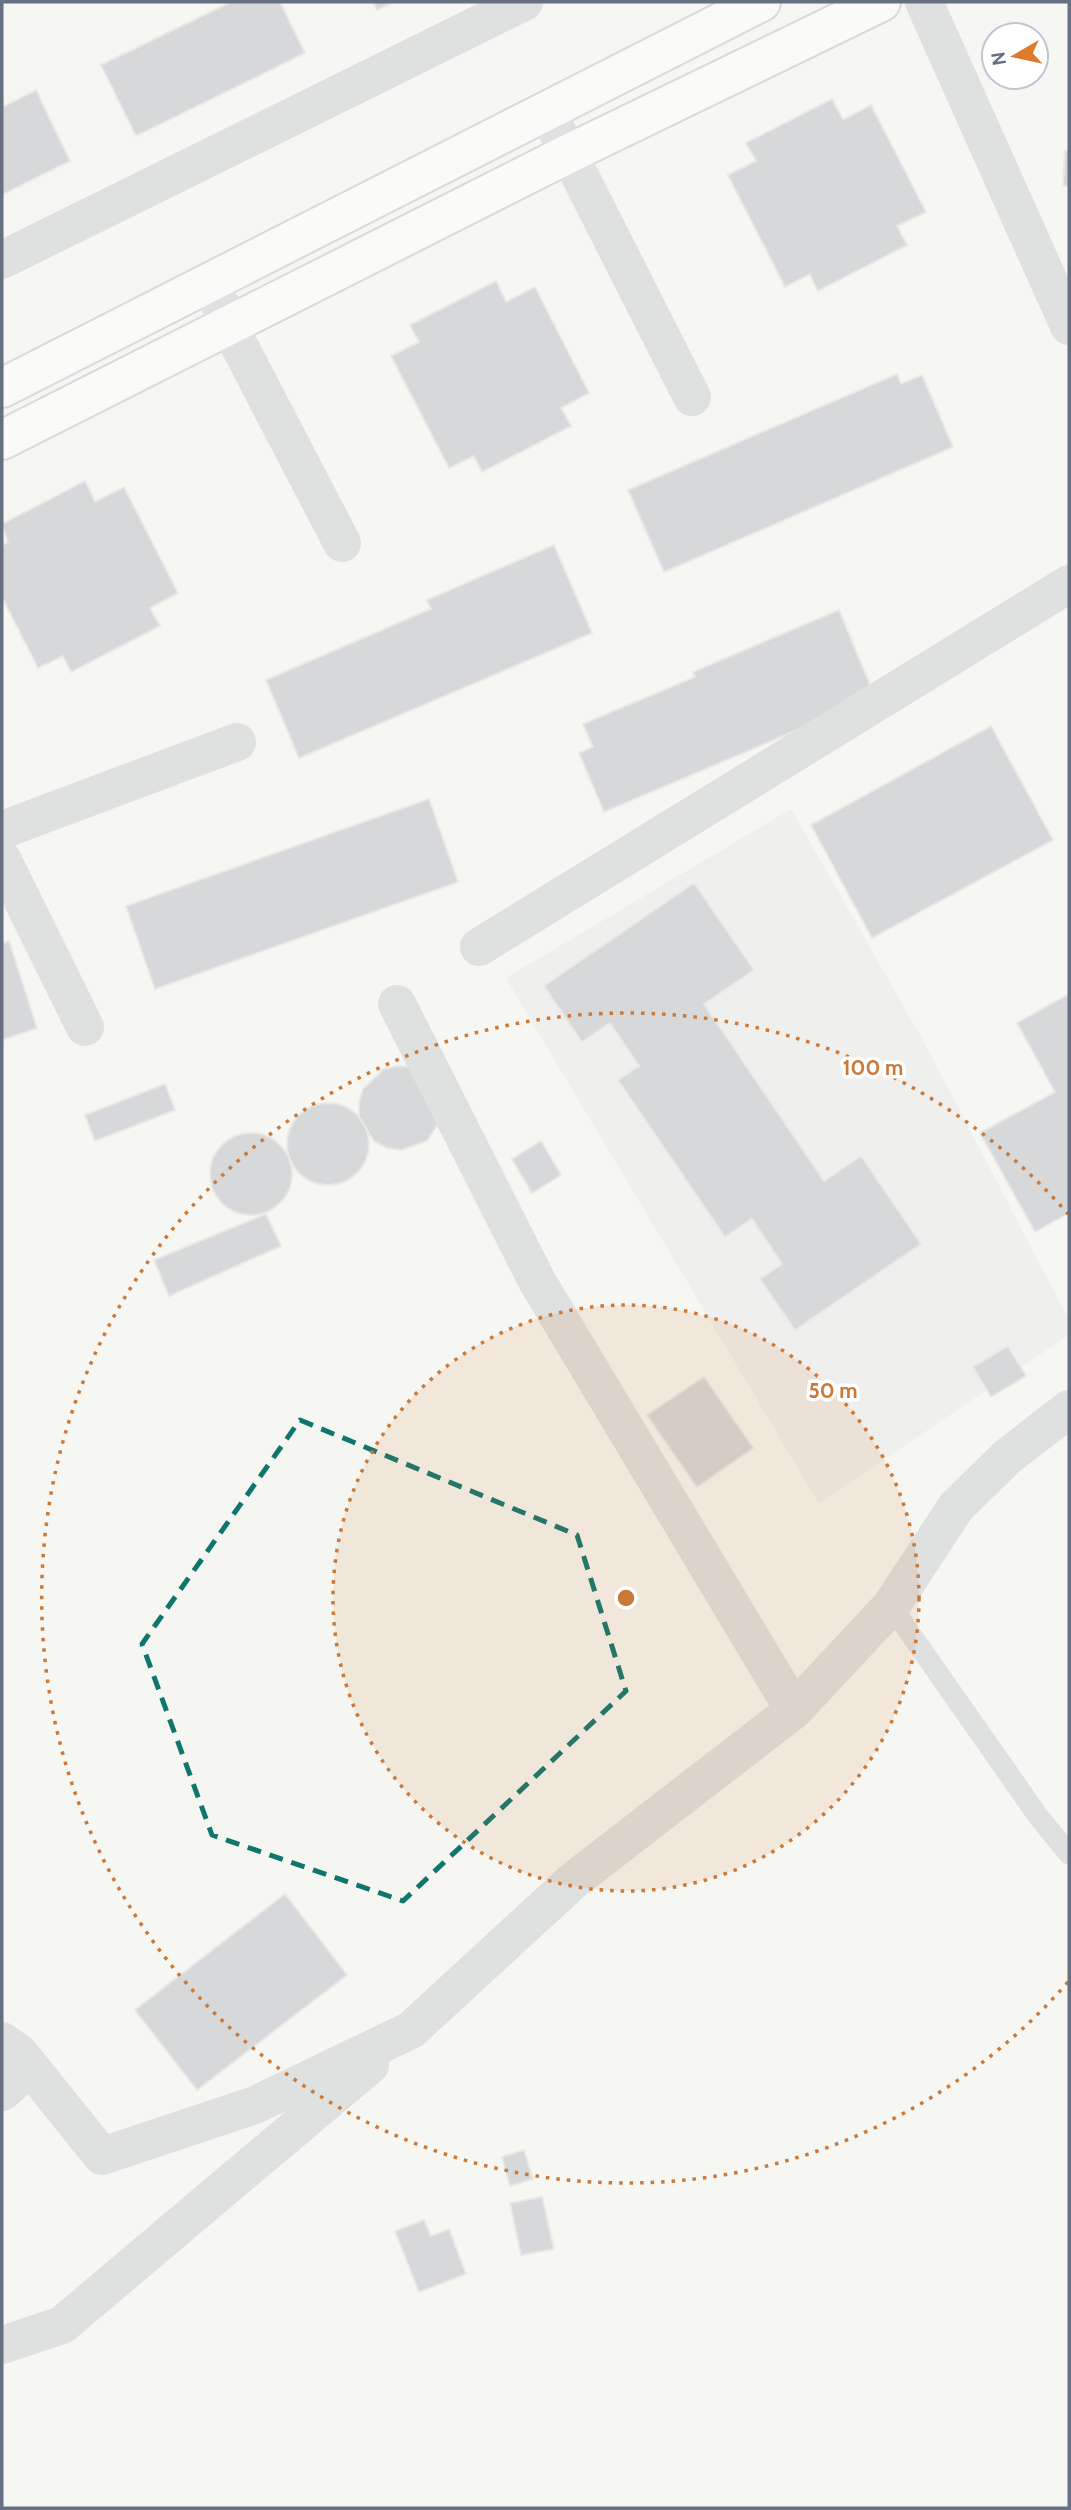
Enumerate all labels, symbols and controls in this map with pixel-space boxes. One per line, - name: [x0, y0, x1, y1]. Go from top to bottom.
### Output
- north arrow: [980, 21, 1050, 91]
- text: N: [986, 50, 1011, 67]
- text: 100 m: [843, 1055, 903, 1080]
- text: 50 m: [808, 1378, 858, 1403]
- centre of rings: [614, 1586, 638, 1610]

